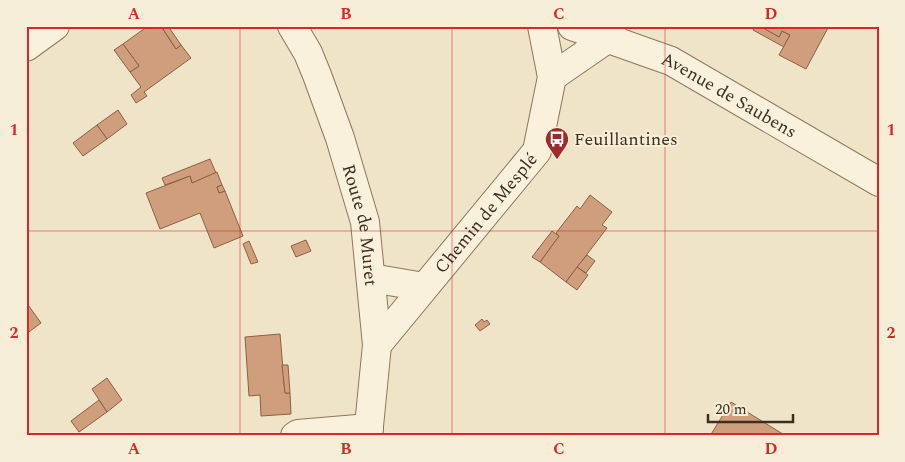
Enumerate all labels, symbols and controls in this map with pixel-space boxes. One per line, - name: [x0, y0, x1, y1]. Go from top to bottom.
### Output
- text: A: [128, 2, 141, 26]
- text: B: [340, 2, 352, 26]
- text: C: [553, 2, 565, 26]
- text: D: [765, 2, 778, 26]
- street label: Avenue de Saubens: [657, 46, 802, 145]
- text: 1: [10, 118, 18, 142]
- text: 1: [887, 118, 895, 142]
- bus stop icon: Feuillantines: [544, 126, 570, 160]
- place label: Feuillantines: [574, 126, 678, 153]
- street label: Chemin de Mesplé: [428, 147, 544, 280]
- street label: Route de Muret: [334, 161, 384, 287]
- text: 2: [10, 321, 19, 345]
- text: 2: [887, 321, 896, 345]
- scale bar: [708, 392, 792, 424]
- text: 20 m: [715, 398, 747, 421]
- text: A: [128, 437, 141, 461]
- text: B: [340, 437, 352, 461]
- text: C: [553, 437, 565, 461]
- text: D: [765, 437, 778, 461]

